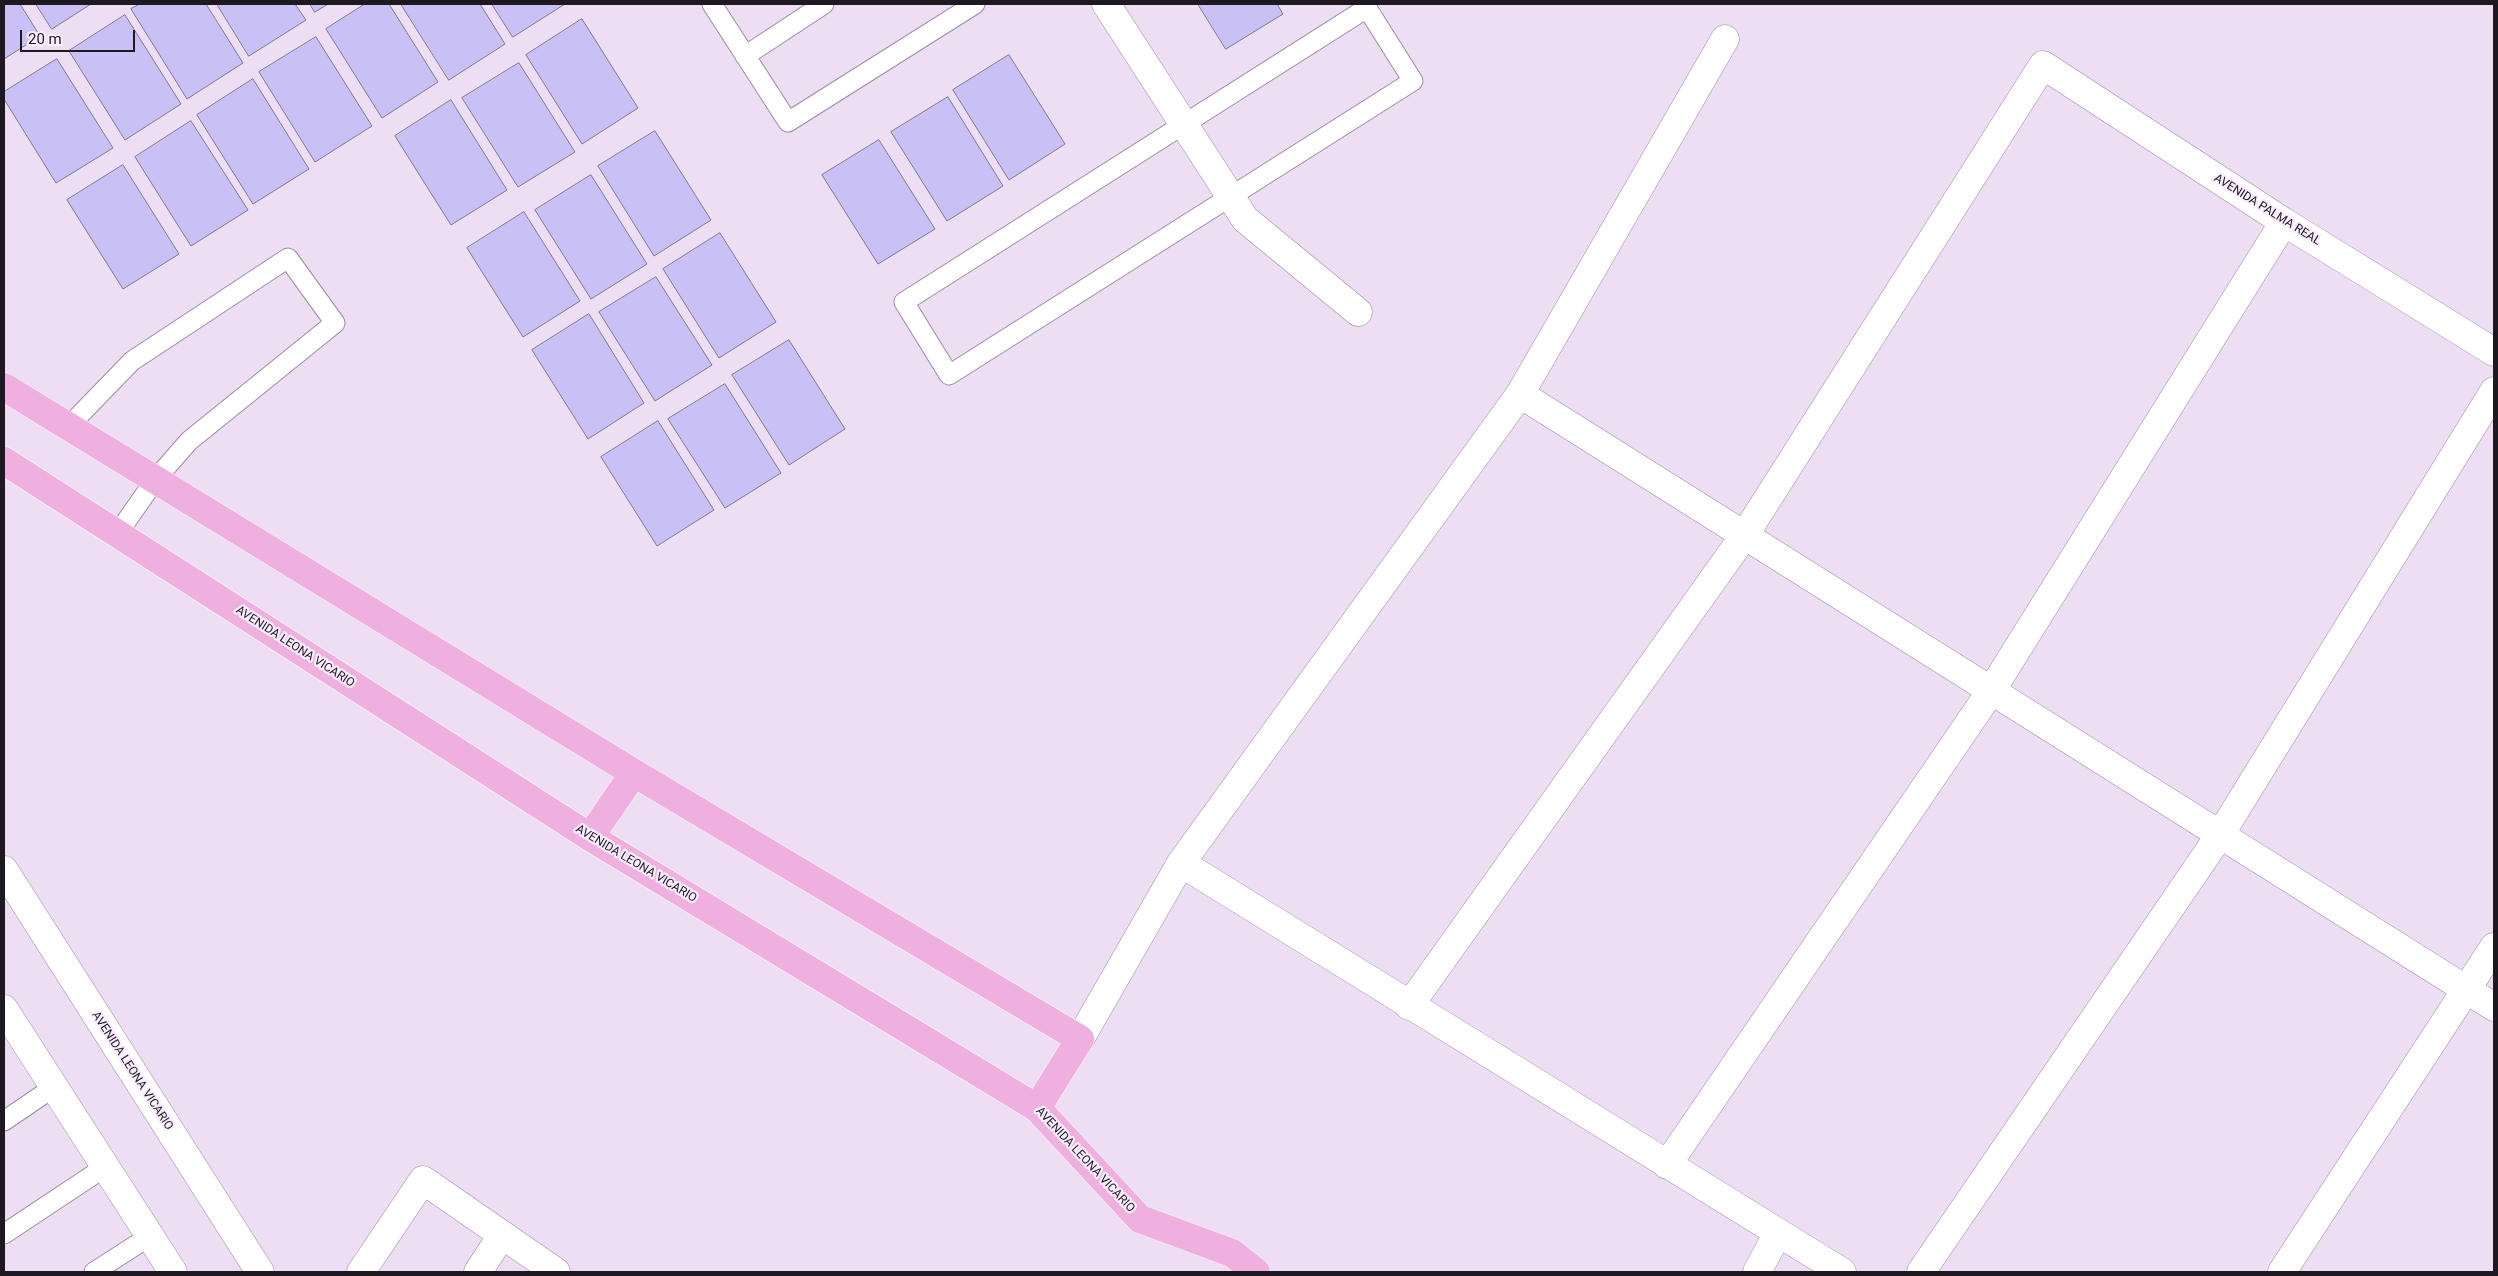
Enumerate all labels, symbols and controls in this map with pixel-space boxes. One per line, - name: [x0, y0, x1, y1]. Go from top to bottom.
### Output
- scale bar: [22, 20, 138, 52]
- text: 20 m: [28, 30, 62, 48]
- street label: AVENIDA PALMA REAL: [2211, 171, 2323, 249]
- street label: AVENIDA LEONA VICARIO: [233, 603, 357, 691]
- street label: AVENIDA LEONA VICARIO: [573, 822, 699, 906]
- street label: AVENIDA LEONA VICARIO: [88, 1009, 176, 1133]
- street label: AVENIDA LEONA VICARIO: [1032, 1104, 1138, 1216]

